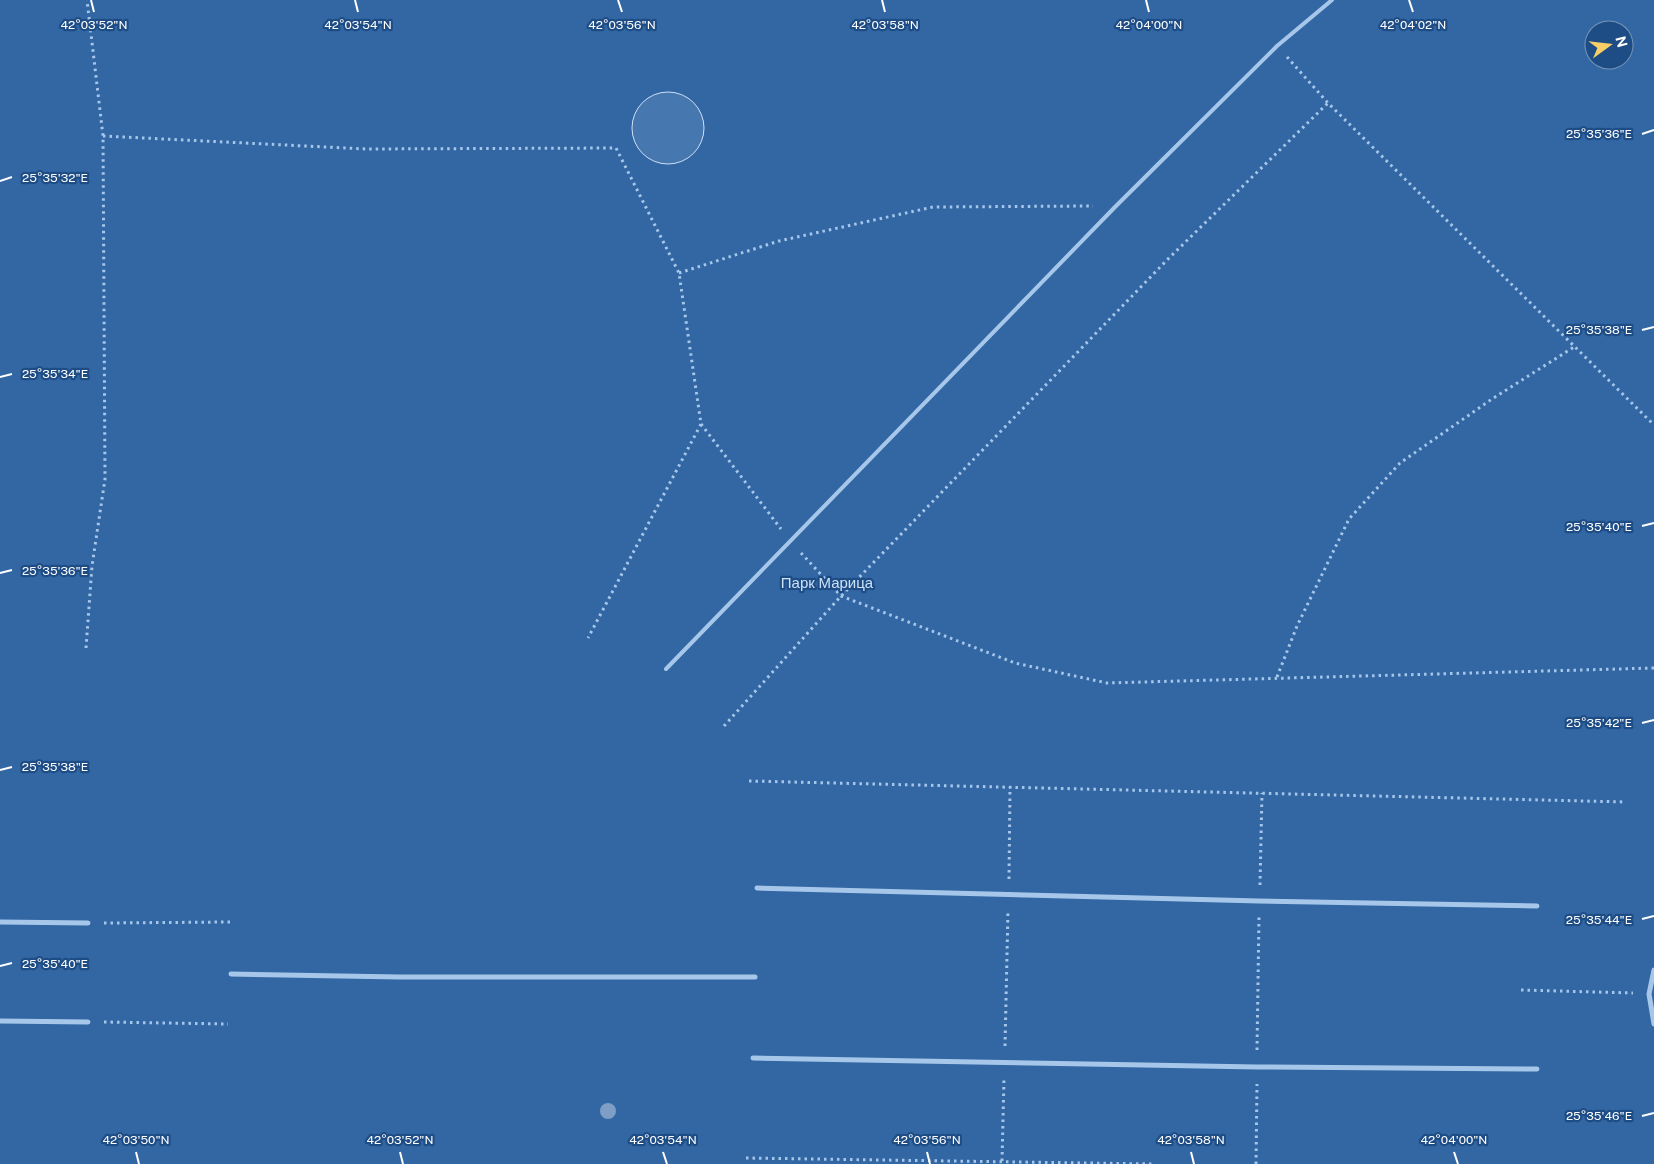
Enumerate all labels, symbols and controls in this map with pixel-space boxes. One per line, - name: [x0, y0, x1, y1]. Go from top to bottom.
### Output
- text: 42°03'52"N: [60, 18, 128, 32]
- text: 42°03'54"N: [324, 18, 392, 32]
- text: 42°03'56"N: [588, 18, 656, 32]
- text: 42°03'58"N: [851, 18, 919, 32]
- text: 42°04'00"N: [1116, 18, 1182, 32]
- text: 42°04'02"N: [1380, 18, 1446, 32]
- north arrow: [1584, 20, 1634, 70]
- text: N: [1612, 34, 1631, 49]
- text: 25°35'36"E: [1566, 127, 1632, 141]
- text: 25°35'32"E: [22, 171, 88, 185]
- text: 25°35'38"E: [1566, 323, 1632, 337]
- text: 25°35'34"E: [22, 367, 88, 381]
- text: 25°35'40"E: [1566, 520, 1632, 534]
- text: 25°35'36"E: [22, 564, 88, 578]
- park label: Парк Марица: [781, 574, 874, 591]
- text: 25°35'42"E: [1566, 716, 1632, 730]
- text: 25°35'38"E: [22, 760, 88, 774]
- text: 25°35'44"E: [1566, 913, 1632, 927]
- text: 25°35'40"E: [22, 957, 88, 971]
- text: 25°35'46"E: [1566, 1109, 1632, 1123]
- text: 42°03'50"N: [102, 1133, 170, 1147]
- text: 42°03'52"N: [366, 1133, 434, 1147]
- text: 42°03'54"N: [629, 1133, 697, 1147]
- text: 42°03'56"N: [893, 1133, 961, 1147]
- text: 42°03'58"N: [1157, 1133, 1225, 1147]
- text: 42°04'00"N: [1421, 1133, 1487, 1147]

